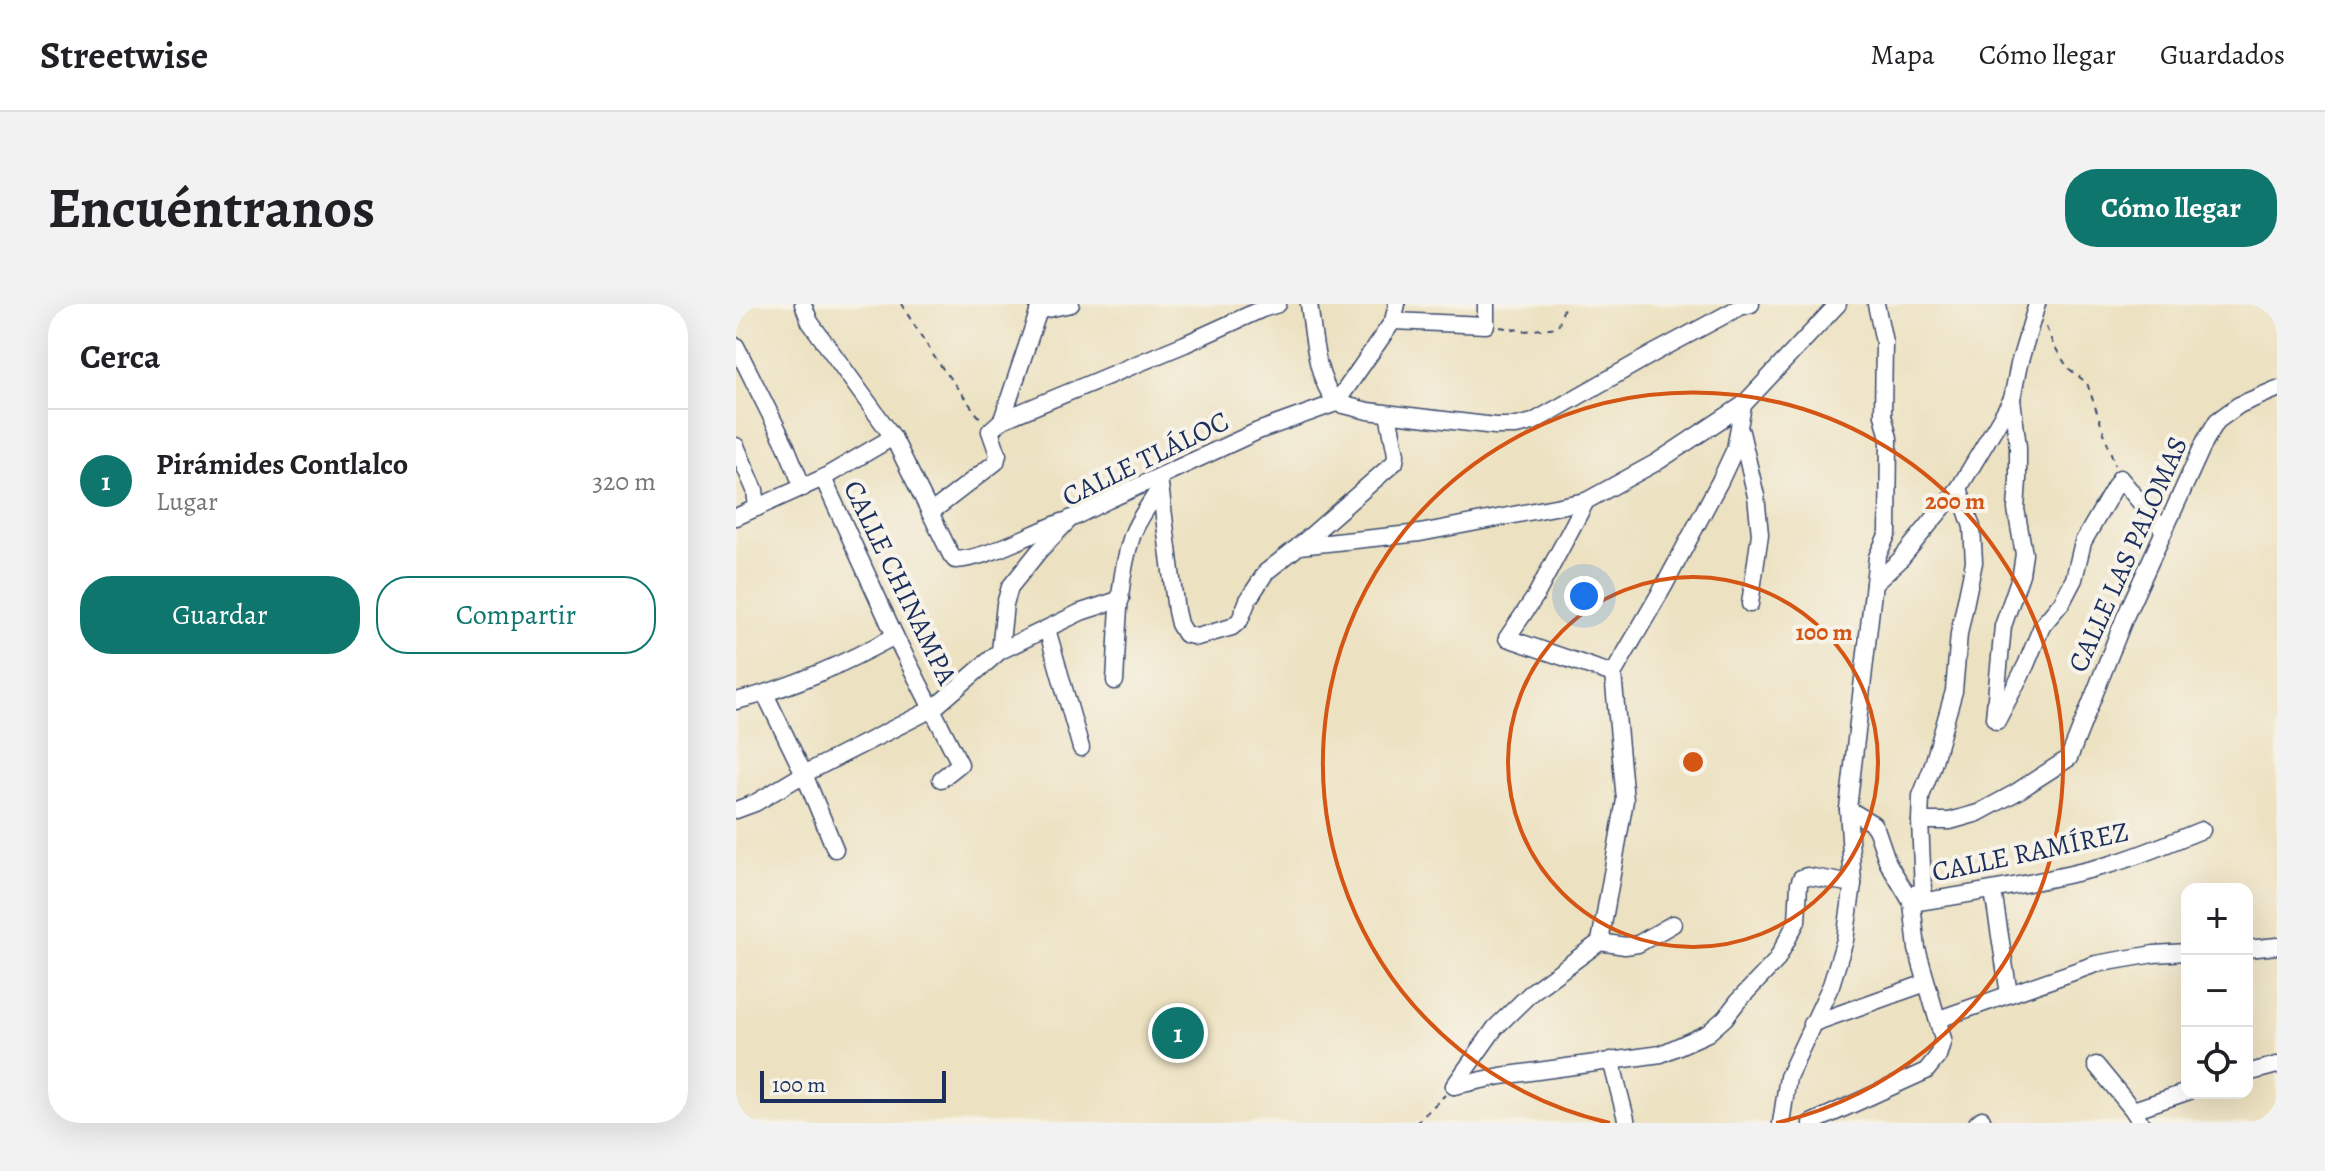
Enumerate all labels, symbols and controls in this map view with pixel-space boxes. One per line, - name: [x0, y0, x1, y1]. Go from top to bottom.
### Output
- text: Streetwise: [40, 29, 208, 81]
- text: Mapa: [1871, 36, 1935, 74]
- text: Cómo llegar: [1979, 36, 2116, 74]
- text: Guardados: [2160, 36, 2285, 74]
- button: Cómo llegar: [2065, 169, 2277, 247]
- text: Encuéntranos: [48, 170, 375, 246]
- text: Cerca: [80, 333, 161, 380]
- street label: CALLE TLÁLOC: [1056, 402, 1235, 516]
- street label: CALLE LAS PALOMAS: [2059, 430, 2197, 678]
- text: Pirámides Contlalco: [156, 444, 408, 484]
- text: 1: [101, 464, 111, 499]
- text: 320 m: [592, 464, 656, 499]
- street label: CALLE CHINAMPA: [834, 474, 966, 692]
- text: Lugar: [156, 484, 218, 519]
- text: 200 m: [1925, 485, 1985, 517]
- button: Guardar: [80, 576, 360, 654]
- button: Compartir: [376, 576, 656, 654]
- your location: [1564, 576, 1604, 616]
- text: 100 m: [1795, 616, 1853, 648]
- centre of rings: [1679, 748, 1707, 776]
- street label: CALLE RAMÍREZ: [1928, 813, 2132, 891]
- map controls: [2181, 883, 2253, 1099]
- button: +: [2181, 883, 2253, 955]
- button: −: [2181, 955, 2253, 1027]
- pin: 1: [1152, 1003, 1204, 1063]
- button: locate: [2181, 1027, 2253, 1099]
- scale bar: [760, 1067, 946, 1103]
- text: 100 m: [772, 1070, 826, 1100]

